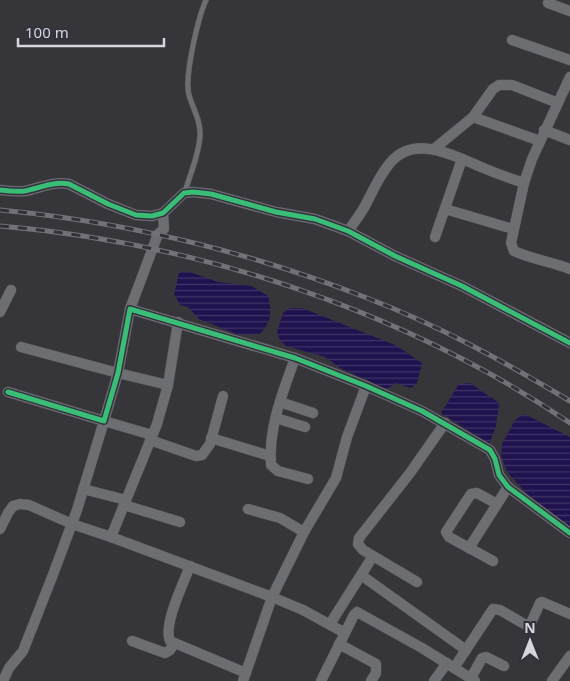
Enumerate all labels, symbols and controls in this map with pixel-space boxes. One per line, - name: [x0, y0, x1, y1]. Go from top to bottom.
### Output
- scale bar: [18, 15, 164, 47]
- text: 100 m: [25, 22, 69, 42]
- north arrow: [505, 616, 555, 666]
- text: N: [524, 618, 536, 637]

